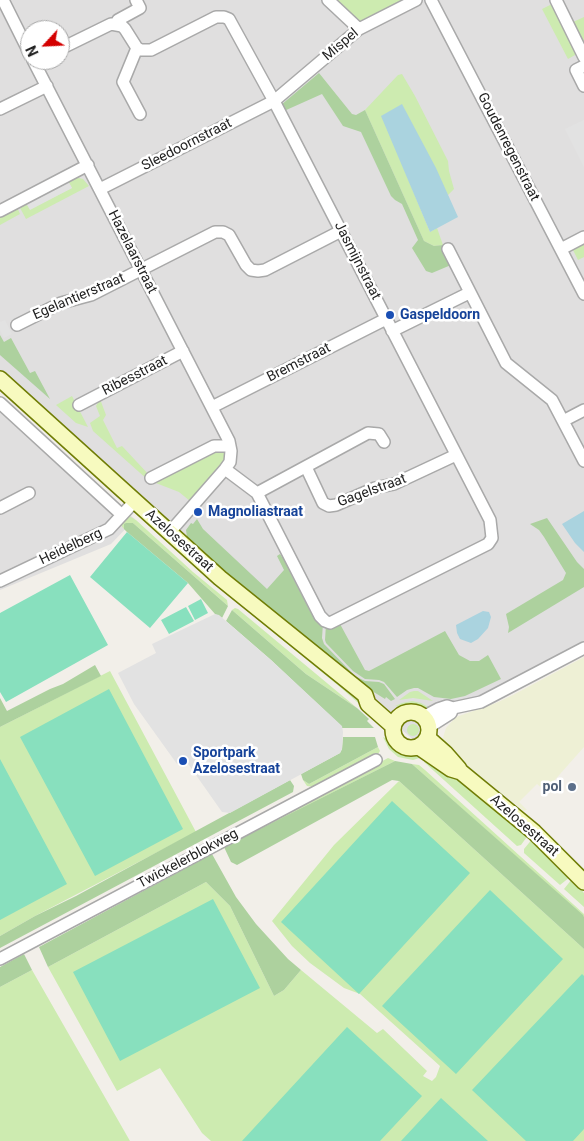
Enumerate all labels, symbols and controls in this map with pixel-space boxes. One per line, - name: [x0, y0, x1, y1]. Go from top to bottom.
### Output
- north arrow: [20, 20, 70, 70]
- street label: Mispel: [320, 25, 362, 65]
- text: N: [23, 43, 42, 59]
- street label: Goudenregenstraat: [473, 90, 543, 204]
- street label: Sleedoornstraat: [139, 115, 235, 175]
- street label: Hazelaarstraat: [104, 207, 160, 297]
- street label: Jasmijnstraat: [330, 219, 384, 303]
- street label: Egelantierstraat: [31, 270, 127, 324]
- place label: Gaspeldoorn: [400, 307, 480, 323]
- marker: Gaspeldoorn: [384, 309, 396, 321]
- street label: Bremstraat: [264, 340, 334, 386]
- street label: Ribesstraat: [100, 352, 170, 400]
- street label: Gagelstraat: [335, 471, 409, 511]
- place label: Magnoliastraat: [208, 504, 303, 520]
- street label: Azelosestraat: [142, 506, 216, 576]
- marker: Magnoliastraat: [192, 506, 204, 518]
- street label: Heidelberg: [37, 525, 105, 569]
- place label: Sportpark Azelosestraat: [193, 745, 280, 778]
- marker: Sportpark Azelosestraat: [177, 755, 189, 767]
- place label: pol: [543, 779, 562, 795]
- marker: pol: [566, 781, 578, 793]
- street label: Azelosestraat: [486, 792, 562, 860]
- street label: Twickelerblokweg: [135, 825, 241, 893]

